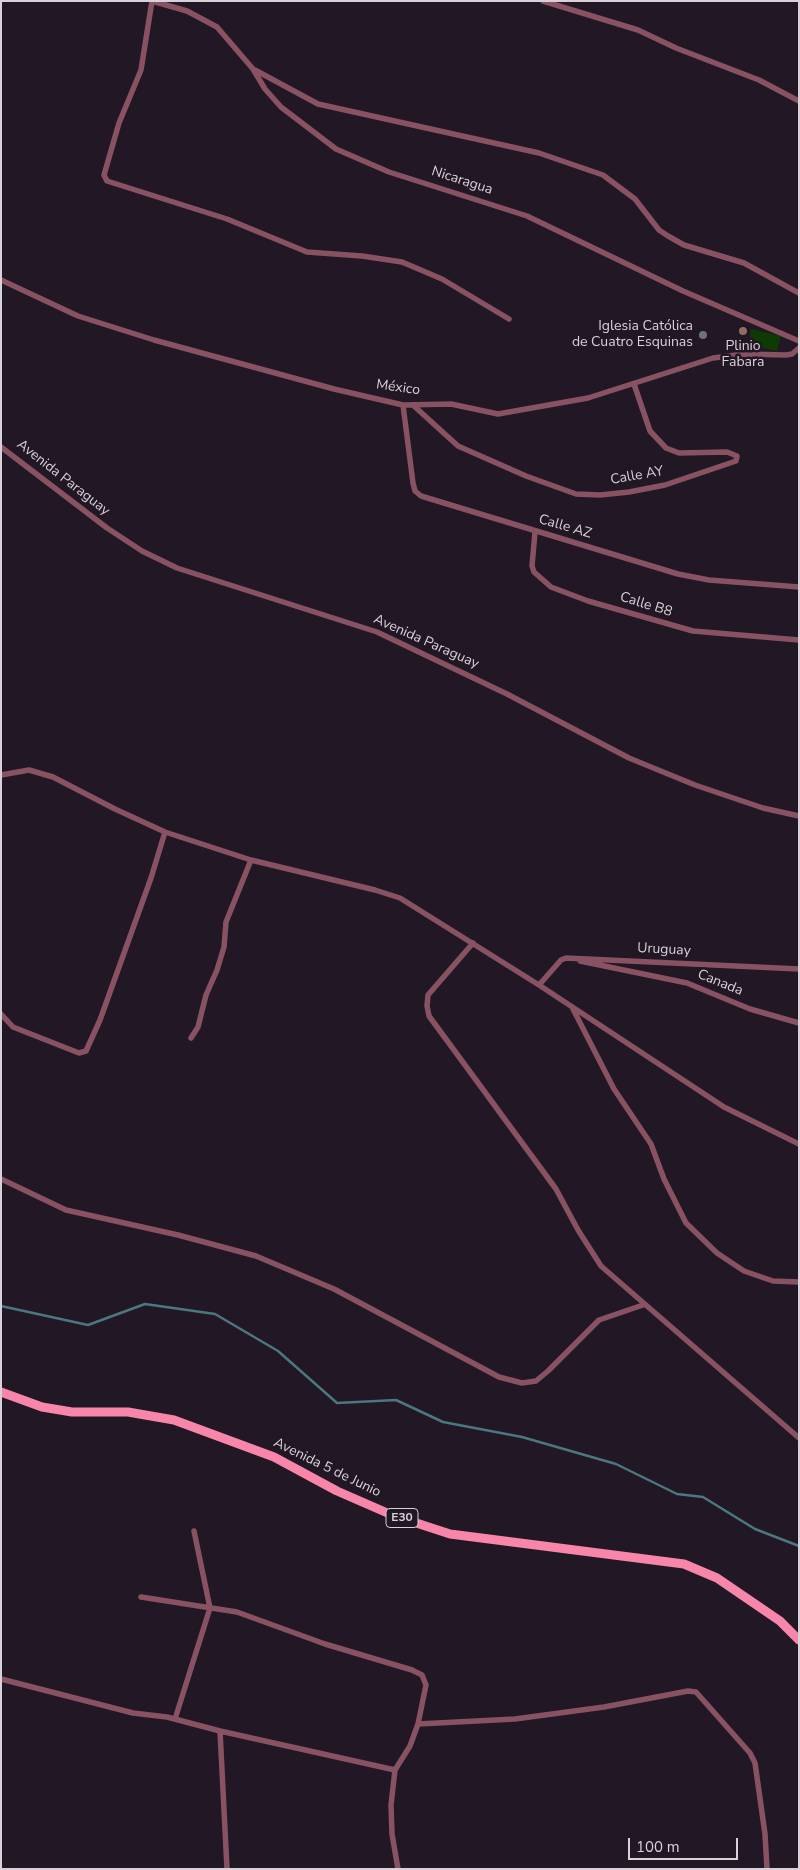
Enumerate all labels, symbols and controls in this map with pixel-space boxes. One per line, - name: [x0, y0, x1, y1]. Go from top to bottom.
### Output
- street label: Nicaragua: [429, 163, 495, 199]
- place label: Iglesia Católica de Cuatro Esquinas: [572, 319, 693, 352]
- marker: Plinio Fabara: [737, 325, 749, 337]
- marker: Iglesia Católica de Cuatro Esquinas: [697, 329, 709, 341]
- place label: Plinio Fabara: [722, 339, 764, 372]
- street label: México: [375, 377, 421, 399]
- street label: Avenida Paraguay: [13, 436, 113, 520]
- street label: Calle AY: [609, 463, 665, 489]
- street label: Calle AZ: [537, 511, 593, 543]
- street label: Calle B8: [618, 589, 674, 621]
- street label: Avenida Paraguay: [371, 611, 481, 673]
- street label: Uruguay: [637, 940, 691, 960]
- street label: Canada: [695, 966, 745, 1000]
- street label: Avenida 5 de Junio: [271, 1435, 383, 1501]
- road number: E30: [386, 1509, 418, 1528]
- scale bar: [630, 1828, 740, 1860]
- text: 100 m: [636, 1837, 680, 1857]

